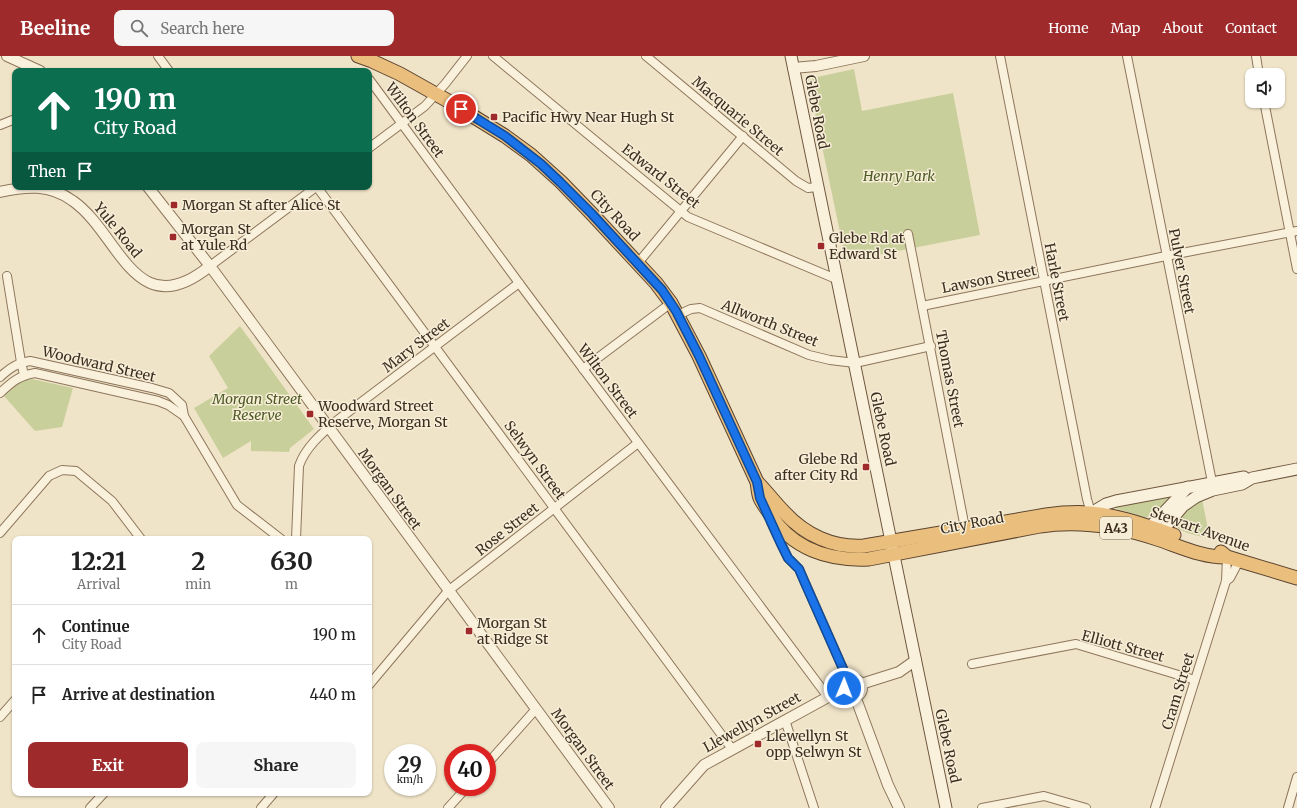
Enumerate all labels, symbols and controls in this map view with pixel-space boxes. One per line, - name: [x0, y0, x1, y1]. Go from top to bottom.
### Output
- search box: [114, 10, 394, 46]
- text: Beeline: [20, 16, 90, 40]
- icon: search: [128, 17, 150, 39]
- text: Search here: [160, 19, 244, 38]
- text: Home: [1048, 19, 1089, 37]
- text: Map: [1111, 19, 1140, 37]
- text: About: [1162, 19, 1203, 37]
- text: Contact: [1225, 19, 1277, 37]
- map controls: [1245, 68, 1285, 108]
- button: sound: [1245, 68, 1285, 108]
- street label: Macquarie Street: [688, 72, 788, 160]
- street label: Glebe Road: [801, 73, 833, 151]
- street label: Wilton Street: [381, 78, 449, 162]
- text: 190 m: [94, 81, 176, 117]
- icon: ahead: [28, 84, 80, 136]
- pin: [444, 92, 478, 126]
- icon: arrive: [450, 98, 472, 120]
- place label: Pacific Hwy Near Hugh St: [502, 108, 675, 126]
- marker: Pacific Hwy Near Hugh St: [489, 112, 499, 122]
- text: City Road: [94, 116, 177, 139]
- street label: Edward Street: [618, 140, 704, 212]
- icon: arrive: [74, 160, 96, 182]
- text: Then: [28, 162, 66, 181]
- park label: Henry Park: [862, 167, 935, 185]
- street label: City Road: [586, 185, 644, 245]
- place label: Morgan St after Alice St: [182, 196, 341, 214]
- street label: Yule Road: [90, 198, 146, 262]
- marker: Morgan St after Alice St: [169, 200, 179, 210]
- place label: Morgan St at Yule Rd: [181, 220, 252, 254]
- street label: Pulver Street: [1165, 227, 1199, 316]
- place label: Glebe Rd at Edward St: [829, 229, 905, 263]
- marker: Morgan St at Yule Rd: [168, 232, 178, 242]
- marker: Glebe Rd at Edward St: [816, 241, 826, 251]
- street label: Harle Street: [1041, 241, 1074, 323]
- street label: Lawson Street: [940, 261, 1038, 297]
- street label: Allworth Street: [718, 295, 822, 351]
- street label: Mary Street: [379, 314, 454, 376]
- street label: Thomas Street: [932, 329, 968, 430]
- street label: Wilton Street: [574, 339, 642, 422]
- street label: Woodward Street: [40, 342, 158, 386]
- park label: Morgan Street Reserve: [211, 390, 302, 424]
- street label: Glebe Road: [866, 390, 900, 468]
- place label: Woodward Street Reserve, Morgan St: [317, 397, 448, 431]
- marker: Woodward Street Reserve, Morgan St: [305, 409, 315, 419]
- street label: Selwyn Street: [500, 417, 570, 503]
- street label: Morgan Street: [354, 445, 426, 534]
- place label: Glebe Rd after City Rd: [775, 450, 859, 484]
- marker: Glebe Rd after City Rd: [861, 462, 871, 472]
- street label: Rose Street: [472, 498, 543, 559]
- street label: Stewart Avenue: [1148, 503, 1252, 555]
- street label: City Road: [939, 508, 1006, 538]
- road number: A43: [1100, 517, 1132, 539]
- text: 12:21: [71, 546, 126, 577]
- text: 2: [191, 546, 205, 577]
- text: 630: [270, 546, 313, 577]
- text: Arrival: [77, 576, 120, 593]
- text: min: [185, 576, 211, 593]
- text: m: [285, 576, 298, 593]
- place label: Morgan St at Ridge St: [477, 614, 549, 648]
- text: Continue: [62, 617, 130, 636]
- icon: ahead: [28, 624, 50, 646]
- text: 190 m: [313, 625, 356, 644]
- marker: Morgan St at Ridge St: [464, 626, 474, 636]
- street label: Elliott Street: [1080, 626, 1167, 666]
- text: City Road: [62, 636, 122, 653]
- street label: Cram Street: [1158, 650, 1198, 732]
- position arrow: [823, 667, 865, 709]
- icon: arrive: [28, 684, 50, 706]
- text: Arrive at destination: [62, 685, 215, 704]
- text: 440 m: [310, 685, 356, 704]
- street label: Llewellyn Street: [700, 688, 804, 756]
- street label: Morgan Street: [547, 705, 619, 794]
- street label: Glebe Road: [931, 707, 965, 785]
- place label: Llewellyn St opp Selwyn St: [766, 727, 862, 761]
- marker: Llewellyn St opp Selwyn St: [753, 739, 763, 749]
- button: Exit: [28, 742, 188, 788]
- button: Share: [196, 742, 356, 788]
- speed limit sign: 40: [444, 744, 496, 796]
- text: 29: [398, 752, 422, 777]
- text: km/h: [397, 773, 423, 786]

